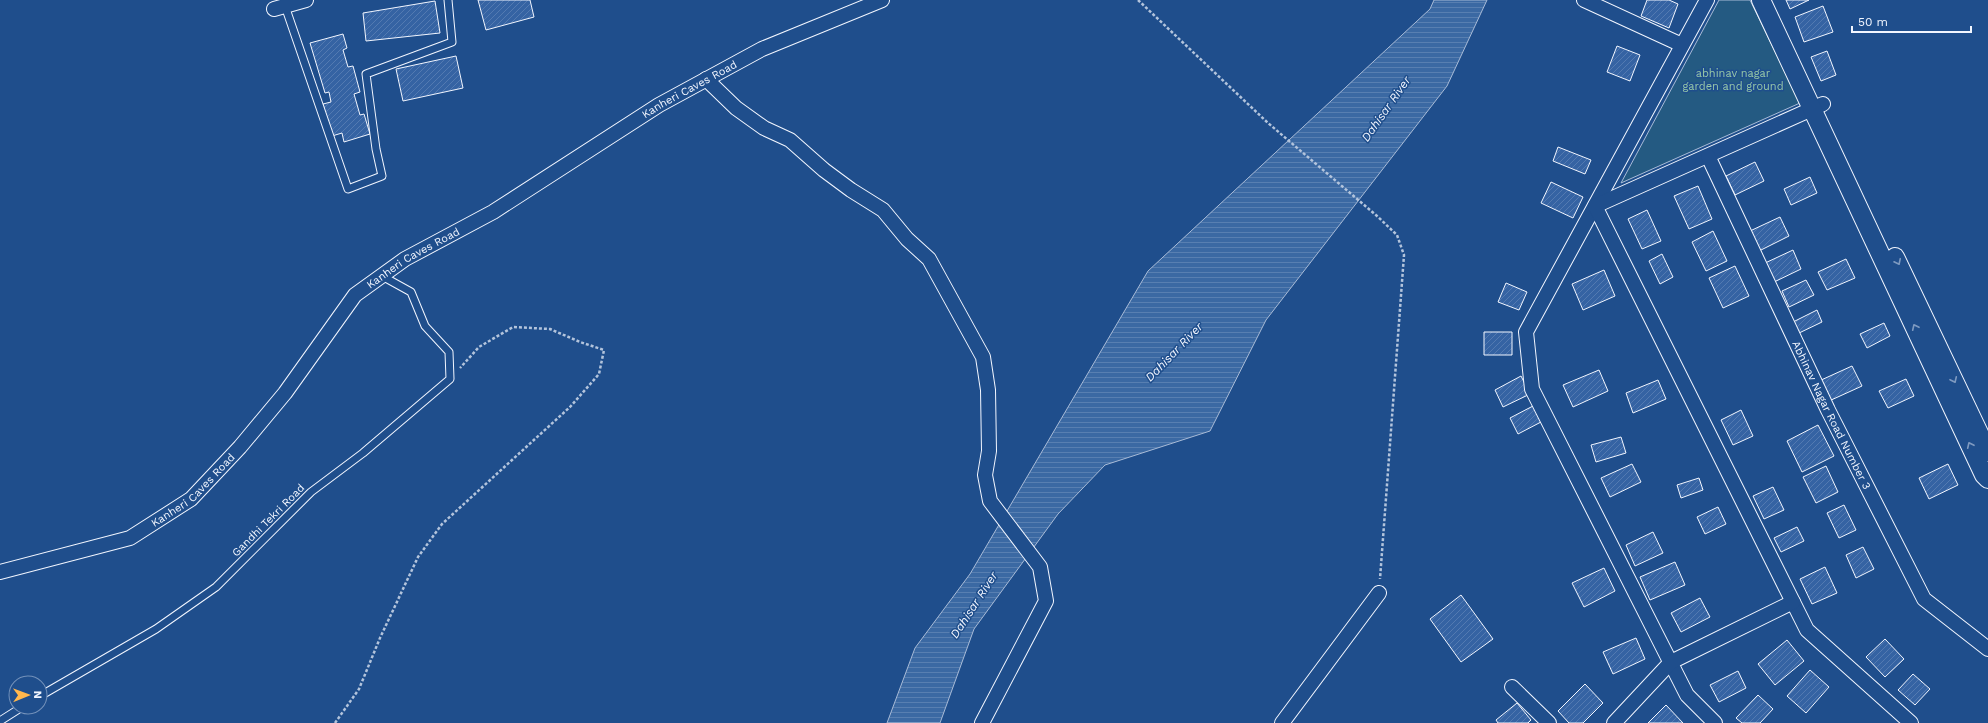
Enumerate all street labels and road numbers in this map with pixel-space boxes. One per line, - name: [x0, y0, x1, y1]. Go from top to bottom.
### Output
- street label: Kanheri Caves Road: [640, 58, 739, 121]
- street label: Kanheri Caves Road: [364, 225, 462, 291]
- street label: Abhinav Nagar Road Number 3: [1789, 339, 1873, 492]
- street label: Kanheri Caves Road: [149, 451, 238, 530]
- street label: Gandhi Tekri Road: [229, 481, 307, 559]

